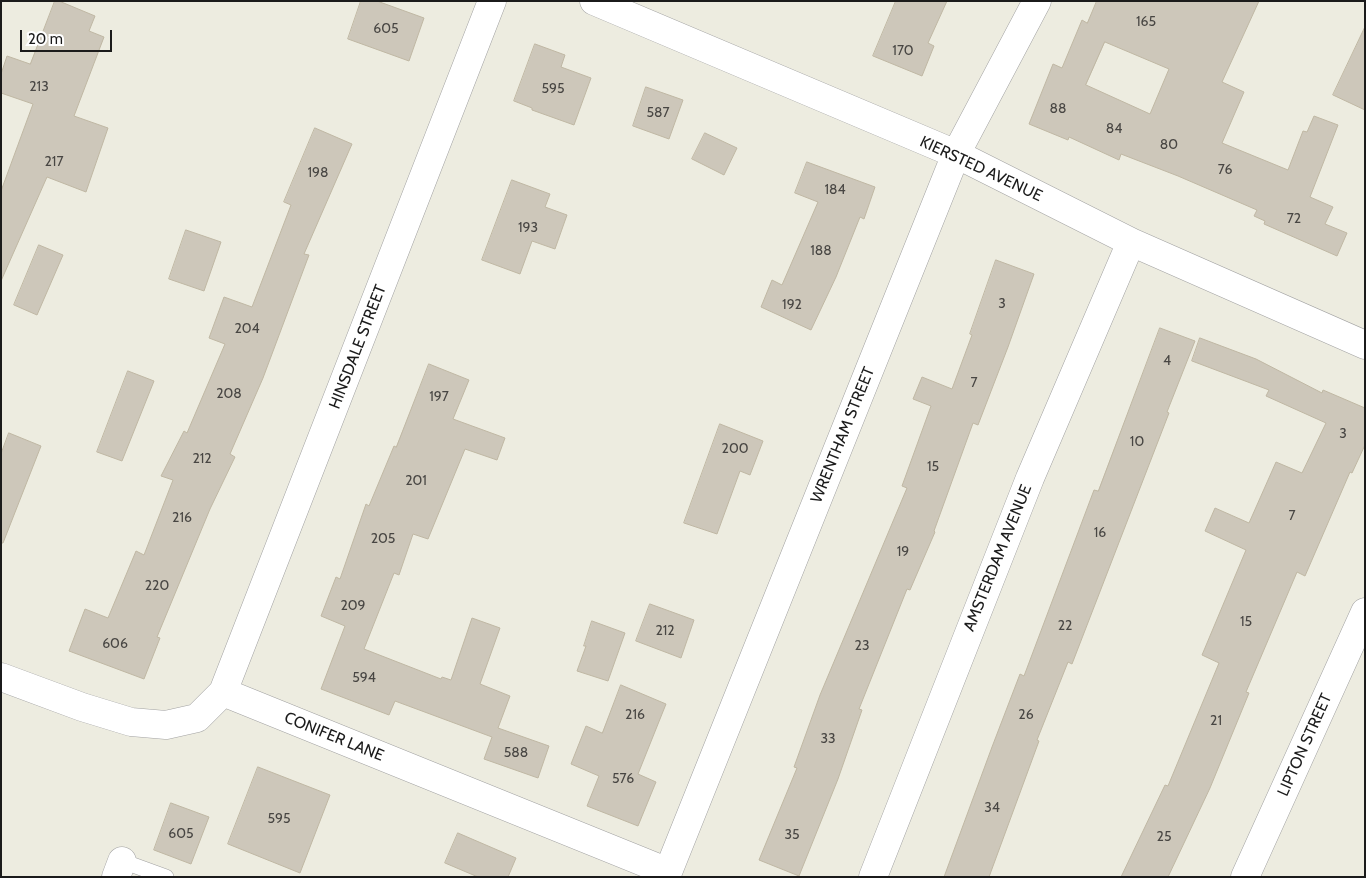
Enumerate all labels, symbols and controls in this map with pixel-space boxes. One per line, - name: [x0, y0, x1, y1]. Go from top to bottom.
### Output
- house number: 165: [1136, 14, 1156, 30]
- scale bar: [22, 20, 115, 52]
- house number: 605: [373, 21, 399, 37]
- text: 20 m: [28, 30, 63, 48]
- house number: 170: [892, 43, 914, 59]
- house number: 213: [29, 79, 49, 95]
- house number: 595: [541, 81, 565, 97]
- house number: 88: [1050, 101, 1066, 117]
- house number: 587: [646, 105, 670, 121]
- house number: 84: [1106, 121, 1122, 137]
- street label: KIERSTED AVENUE: [917, 132, 1045, 206]
- house number: 80: [1160, 137, 1178, 153]
- house number: 217: [45, 154, 63, 170]
- house number: 76: [1218, 162, 1232, 178]
- house number: 198: [308, 165, 328, 181]
- house number: 184: [824, 182, 846, 198]
- house number: 72: [1287, 211, 1301, 227]
- house number: 193: [518, 220, 538, 236]
- house number: 188: [810, 243, 832, 259]
- street label: HINSDALE STREET: [325, 282, 391, 412]
- house number: 3: [998, 296, 1006, 312]
- house number: 192: [782, 297, 802, 313]
- house number: 204: [234, 321, 260, 337]
- house number: 4: [1163, 353, 1171, 369]
- street label: WRENTHAM STREET: [807, 364, 879, 506]
- house number: 7: [970, 375, 978, 391]
- house number: 208: [216, 386, 242, 402]
- house number: 197: [429, 389, 449, 405]
- house number: 3: [1339, 426, 1347, 442]
- house number: 10: [1130, 434, 1144, 450]
- house number: 200: [722, 441, 748, 457]
- house number: 212: [192, 451, 212, 467]
- house number: 15: [927, 459, 939, 475]
- house number: 201: [405, 473, 427, 489]
- street label: AMSTERDAM AVENUE: [960, 482, 1036, 634]
- house number: 7: [1288, 508, 1296, 524]
- house number: 216: [172, 510, 192, 526]
- house number: 16: [1094, 525, 1106, 541]
- house number: 205: [371, 531, 395, 547]
- house number: 19: [897, 544, 909, 560]
- house number: 220: [145, 578, 169, 594]
- house number: 209: [340, 598, 366, 614]
- house number: 15: [1240, 614, 1252, 630]
- house number: 22: [1058, 618, 1072, 634]
- house number: 212: [655, 623, 675, 639]
- house number: 606: [102, 636, 128, 652]
- house number: 23: [855, 638, 869, 654]
- house number: 594: [352, 670, 376, 686]
- street label: LIPTON STREET: [1274, 691, 1336, 799]
- house number: 216: [625, 707, 645, 723]
- house number: 26: [1018, 707, 1034, 723]
- street label: CONIFER LANE: [281, 708, 387, 766]
- house number: 21: [1210, 713, 1222, 729]
- house number: 33: [820, 731, 836, 747]
- house number: 588: [504, 745, 528, 761]
- house number: 576: [612, 771, 634, 787]
- house number: 34: [984, 800, 1000, 816]
- house number: 595: [267, 811, 291, 827]
- house number: 605: [168, 826, 194, 842]
- house number: 35: [784, 827, 800, 843]
- house number: 25: [1157, 829, 1171, 845]

